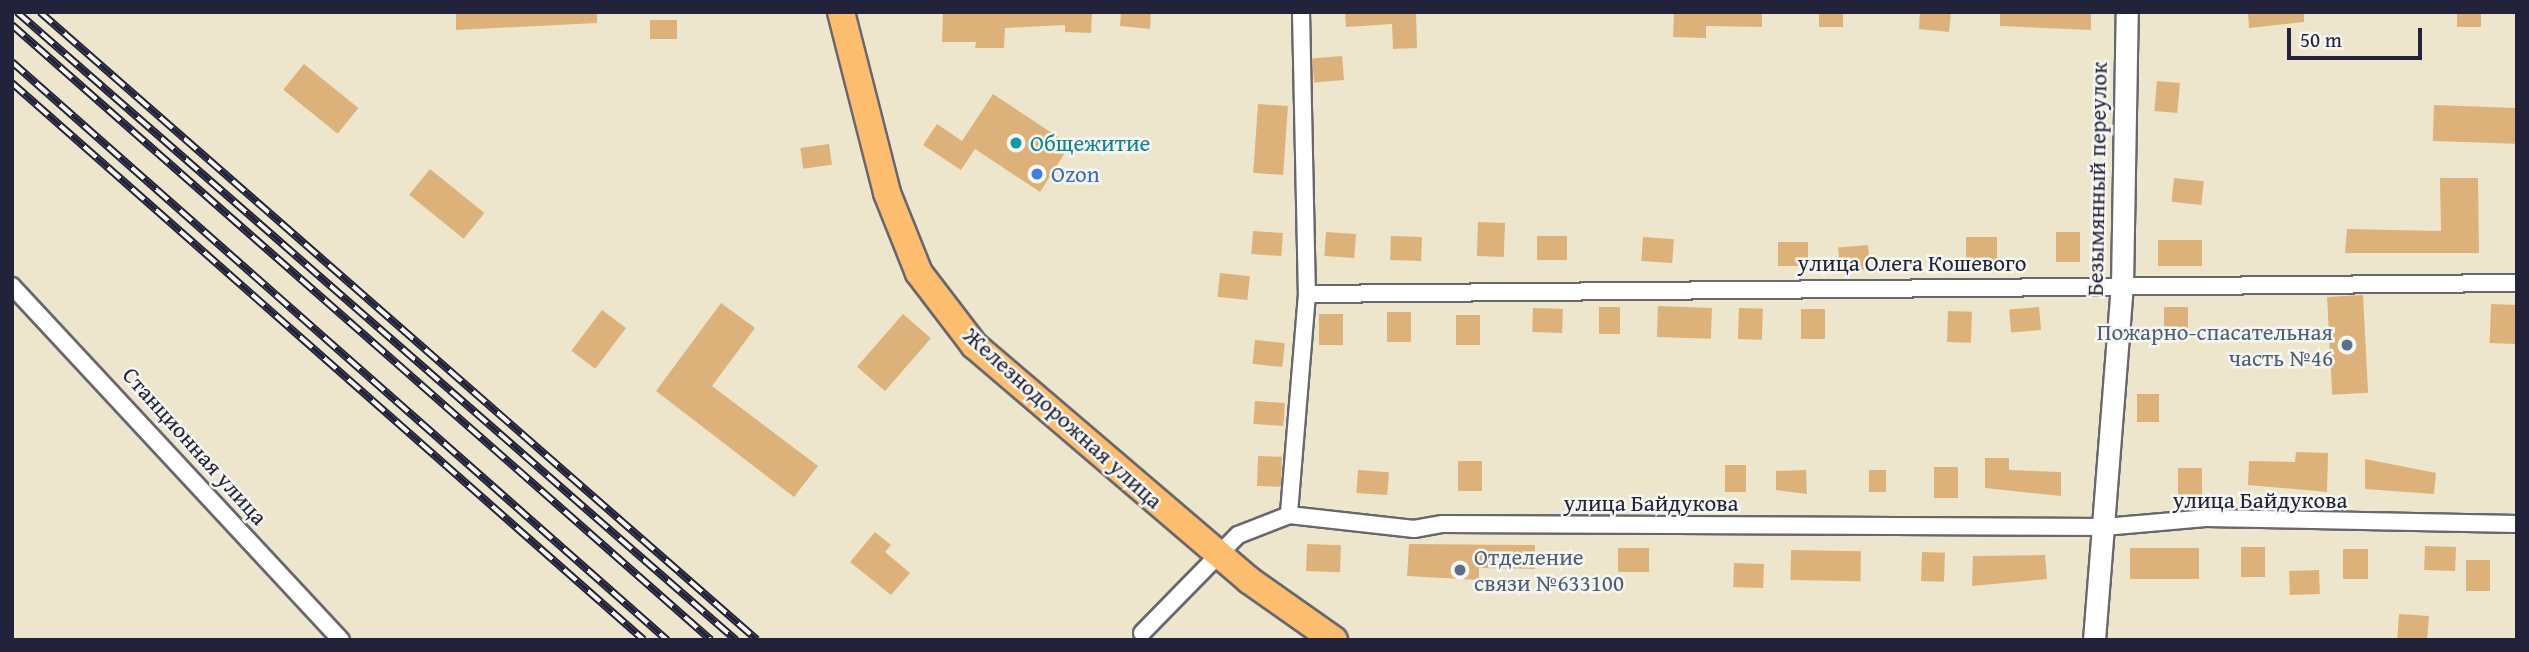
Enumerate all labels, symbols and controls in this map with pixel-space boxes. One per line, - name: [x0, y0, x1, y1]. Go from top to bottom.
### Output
- scale bar: [2291, 14, 2426, 58]
- text: 50 m: [2300, 24, 2342, 55]
- street label: Безымянный переулок: [2081, 61, 2113, 297]
- place label: Общежитие: [1030, 129, 1150, 157]
- marker: Общежитие: [1008, 135, 1024, 151]
- place label: Ozon: [1051, 160, 1100, 188]
- marker: Ozon: [1029, 166, 1045, 182]
- street label: улица Олега Кошевого: [1798, 249, 2026, 277]
- place label: Пожарно-спасательная часть №46: [2097, 318, 2333, 372]
- street label: Железнодорожная улица: [958, 321, 1168, 515]
- marker: Пожарно-спасательная часть №46: [2339, 337, 2355, 353]
- street label: Станционная улица: [117, 361, 273, 531]
- street label: улица Байдукова: [2173, 486, 2347, 514]
- street label: улица Байдукова: [1564, 489, 1738, 517]
- place label: Отделение связи №633100: [1474, 543, 1624, 597]
- marker: Отделение связи №633100: [1452, 562, 1468, 578]

